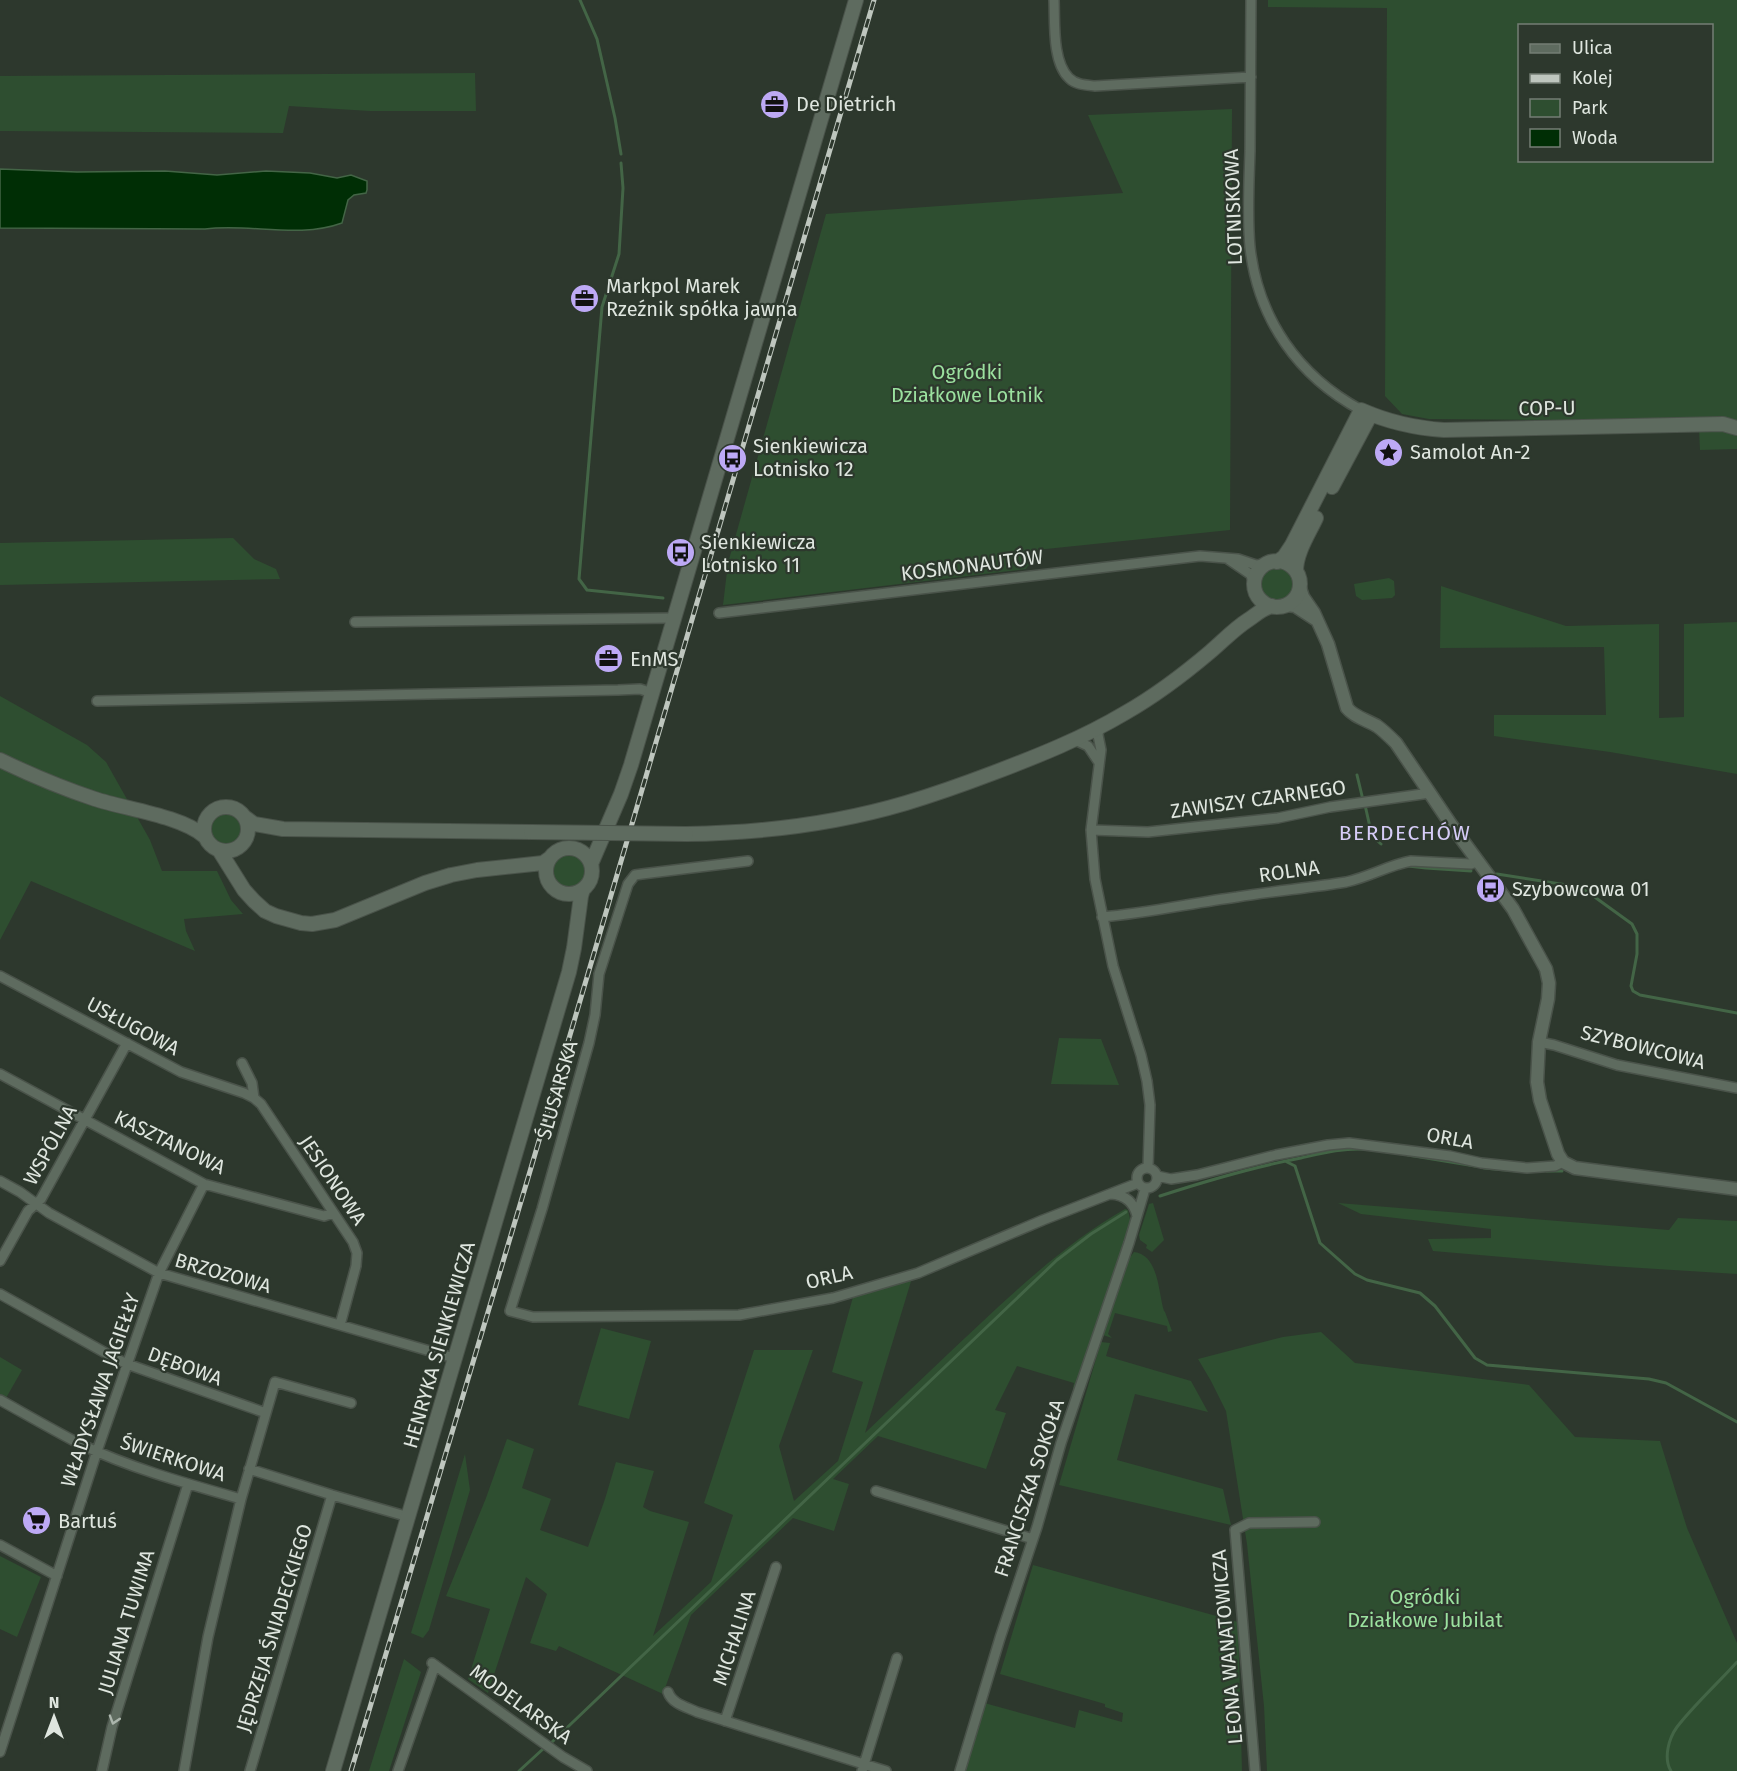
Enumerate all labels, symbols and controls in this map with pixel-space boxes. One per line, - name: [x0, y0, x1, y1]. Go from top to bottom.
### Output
- legend: [1518, 24, 1713, 162]
- text: Ulica: [1572, 37, 1612, 59]
- text: Kolej: [1572, 67, 1613, 89]
- office icon: De Dietrich: [759, 88, 791, 120]
- place label: De Dietrich: [796, 92, 896, 116]
- text: Park: [1572, 97, 1608, 119]
- text: Woda: [1572, 127, 1618, 149]
- street label: LOTNISKOWA: [1219, 148, 1247, 266]
- place label: Markpol Marek Rzeźnik spółka jawna: [606, 274, 798, 321]
- office icon: Markpol Marek Rzeźnik spółka jawna: [569, 282, 601, 314]
- park label: Ogródki Działkowe Lotnik: [891, 360, 1044, 407]
- street label: COP-U: [1518, 396, 1576, 420]
- place label: Sienkiewicza Lotnisko 12: [753, 434, 868, 481]
- place icon: Samolot An-2: [1373, 436, 1405, 468]
- place label: Samolot An-2: [1410, 440, 1530, 464]
- bus stop icon: Sienkiewicza Lotnisko 12: [716, 442, 748, 474]
- place label: Sienkiewicza Lotnisko 11: [701, 530, 816, 577]
- bus stop icon: Sienkiewicza Lotnisko 11: [664, 537, 696, 569]
- street label: KOSMONAUTÓW: [899, 544, 1045, 586]
- office icon: EnMS: [593, 643, 625, 675]
- place label: EnMS: [630, 647, 678, 671]
- street label: ZAWISZY CZARNEGO: [1169, 775, 1347, 823]
- district label: BERDECHÓW: [1339, 820, 1471, 846]
- street label: ROLNA: [1257, 855, 1321, 887]
- bus stop icon: Szybowcowa 01: [1475, 873, 1507, 905]
- place label: Szybowcowa 01: [1512, 877, 1650, 901]
- street label: USŁUGOWA: [83, 992, 184, 1061]
- street label: SZYBOWCOWA: [1578, 1020, 1708, 1074]
- street label: ŚLUSARSKA: [531, 1037, 583, 1142]
- street label: WSPÓLNA: [18, 1100, 82, 1189]
- street label: KASZTANOWA: [111, 1105, 230, 1179]
- street label: ORLA: [1425, 1122, 1476, 1154]
- street label: JESIONOWA: [294, 1131, 372, 1230]
- street label: HENRYKA SIENKIEWICZA: [398, 1238, 480, 1451]
- street label: BRZOZOWA: [172, 1248, 274, 1298]
- street label: ORLA: [803, 1260, 855, 1294]
- street label: WŁADYSŁAWA JAGIEŁŁY: [56, 1290, 144, 1490]
- street label: DĘBOWA: [144, 1341, 226, 1391]
- street label: FRANCISZKA SOKOŁA: [989, 1396, 1069, 1580]
- street label: ŚWIERKOWA: [117, 1430, 229, 1486]
- supermarket icon: Bartuś: [21, 1505, 53, 1537]
- place label: Bartuś: [58, 1509, 117, 1533]
- street label: JĘDRZEJA ŚNIADECKIEGO: [231, 1521, 317, 1735]
- street label: JULIANA TUWIMA: [93, 1546, 160, 1697]
- street label: LEONA WANATOWICZA: [1206, 1548, 1247, 1745]
- park label: Ogródki Działkowe Jubilat: [1347, 1585, 1503, 1632]
- street label: MICHALINA: [707, 1587, 761, 1689]
- street label: MODELARSKA: [465, 1659, 577, 1749]
- north arrow: [24, 1687, 84, 1747]
- text: N: [49, 1693, 59, 1712]
- one-way arrow: [109, 1714, 121, 1725]

